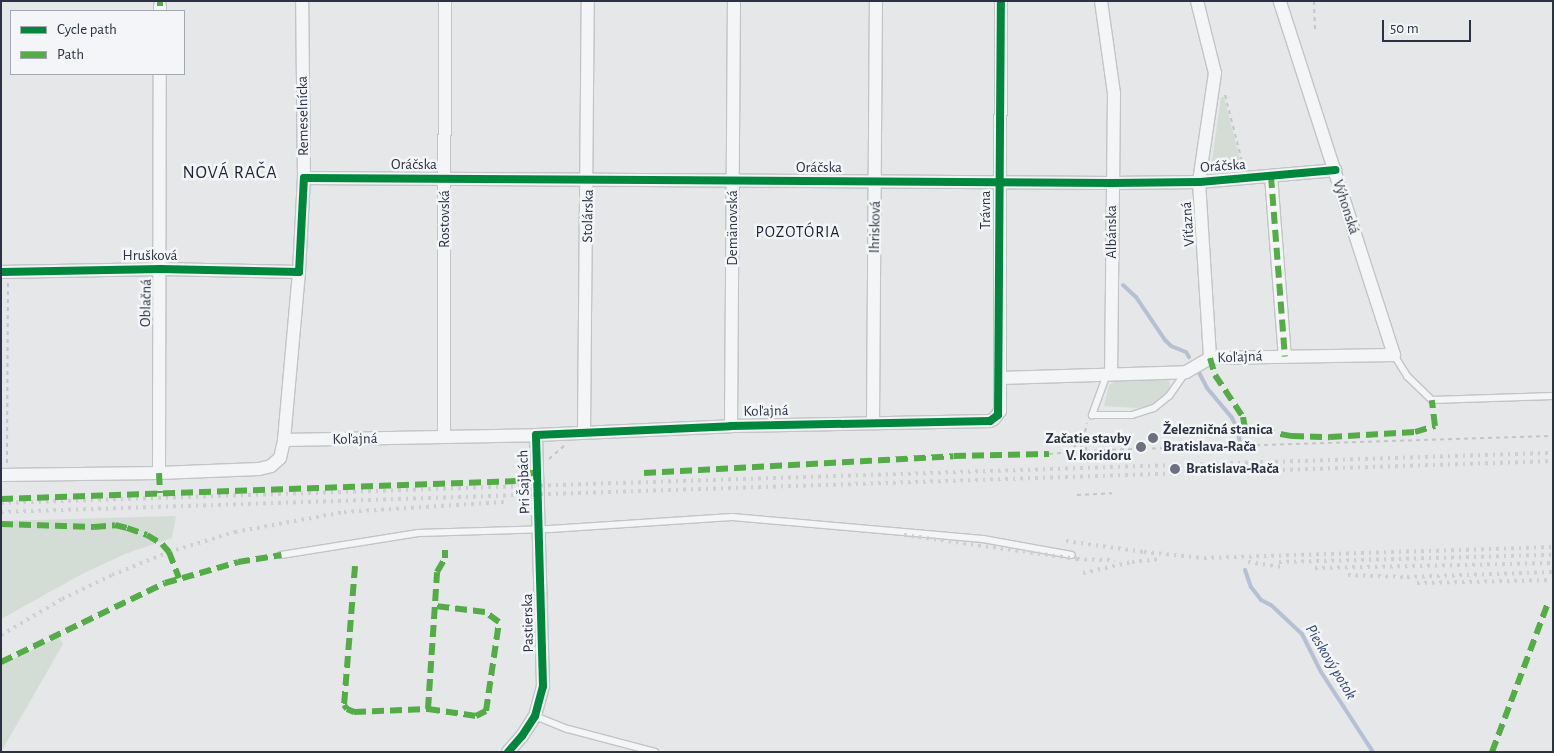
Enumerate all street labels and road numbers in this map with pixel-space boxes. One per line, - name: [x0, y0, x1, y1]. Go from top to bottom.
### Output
- street label: Remeselnícka: [293, 76, 313, 156]
- street label: Oráčska: [1199, 155, 1247, 177]
- street label: Oráčska: [391, 156, 437, 174]
- street label: Oráčska: [796, 159, 842, 177]
- street label: Výhonská: [1329, 177, 1363, 237]
- street label: Stolárska: [579, 189, 597, 243]
- street label: Rostovská: [436, 190, 454, 248]
- street label: Demänovská: [724, 190, 742, 266]
- street label: Trávna: [977, 191, 995, 229]
- street label: Ihrisková: [866, 201, 884, 253]
- street label: Víťazná: [1177, 201, 1199, 247]
- street label: Albánska: [1103, 205, 1121, 259]
- street label: Hrušková: [123, 247, 177, 265]
- street label: Oblačná: [137, 279, 155, 327]
- street label: Koľajná: [1217, 347, 1263, 367]
- street label: Koľajná: [743, 402, 789, 420]
- street label: Koľajná: [332, 430, 378, 448]
- street label: Pri Šajbách: [514, 449, 534, 515]
- street label: Pastierska: [518, 593, 538, 653]

